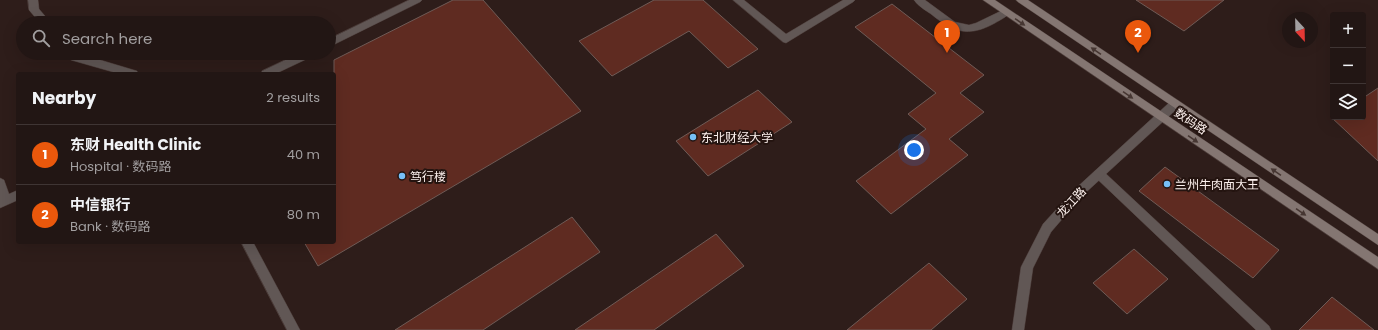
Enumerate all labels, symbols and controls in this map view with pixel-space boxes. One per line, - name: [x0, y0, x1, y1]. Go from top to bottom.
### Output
- north arrow: [1282, 12, 1318, 48]
- map controls: [1330, 12, 1366, 120]
- button: +: [1330, 12, 1366, 48]
- search box: [16, 16, 336, 60]
- one-way arrow: [1015, 18, 1026, 26]
- pin: 1: [934, 20, 960, 53]
- pin: 2: [1125, 20, 1151, 53]
- icon: search: [30, 27, 52, 49]
- text: Search here: [62, 28, 152, 49]
- one-way arrow: [1091, 47, 1101, 55]
- button: −: [1330, 48, 1366, 84]
- button: layers: [1330, 84, 1366, 120]
- text: Nearby: [32, 86, 96, 110]
- text: 2 results: [266, 88, 320, 107]
- one-way arrow: [1122, 91, 1134, 98]
- street label: 数码路: [1171, 104, 1211, 138]
- place label: 东北财经大学: [701, 129, 773, 146]
- marker: 东北财经大学: [688, 132, 698, 142]
- text: 东财 Health Clinic: [70, 134, 201, 155]
- one-way arrow: [1188, 135, 1199, 142]
- your location: [904, 140, 924, 160]
- text: 1: [43, 145, 47, 164]
- text: 40 m: [287, 145, 320, 164]
- text: Hospital · 数码路: [70, 157, 172, 176]
- place label: 笃行楼: [410, 168, 446, 185]
- one-way arrow: [1270, 168, 1281, 176]
- marker: 笃行楼: [397, 171, 407, 181]
- place label: 兰州牛肉面大王: [1175, 176, 1259, 193]
- marker: 兰州牛肉面大王: [1162, 179, 1172, 189]
- street label: 龙江路: [1053, 183, 1089, 221]
- text: 中信银行: [70, 194, 130, 215]
- text: 2: [41, 205, 49, 224]
- text: 80 m: [287, 205, 320, 224]
- one-way arrow: [1296, 208, 1306, 216]
- text: Bank · 数码路: [70, 217, 150, 236]

